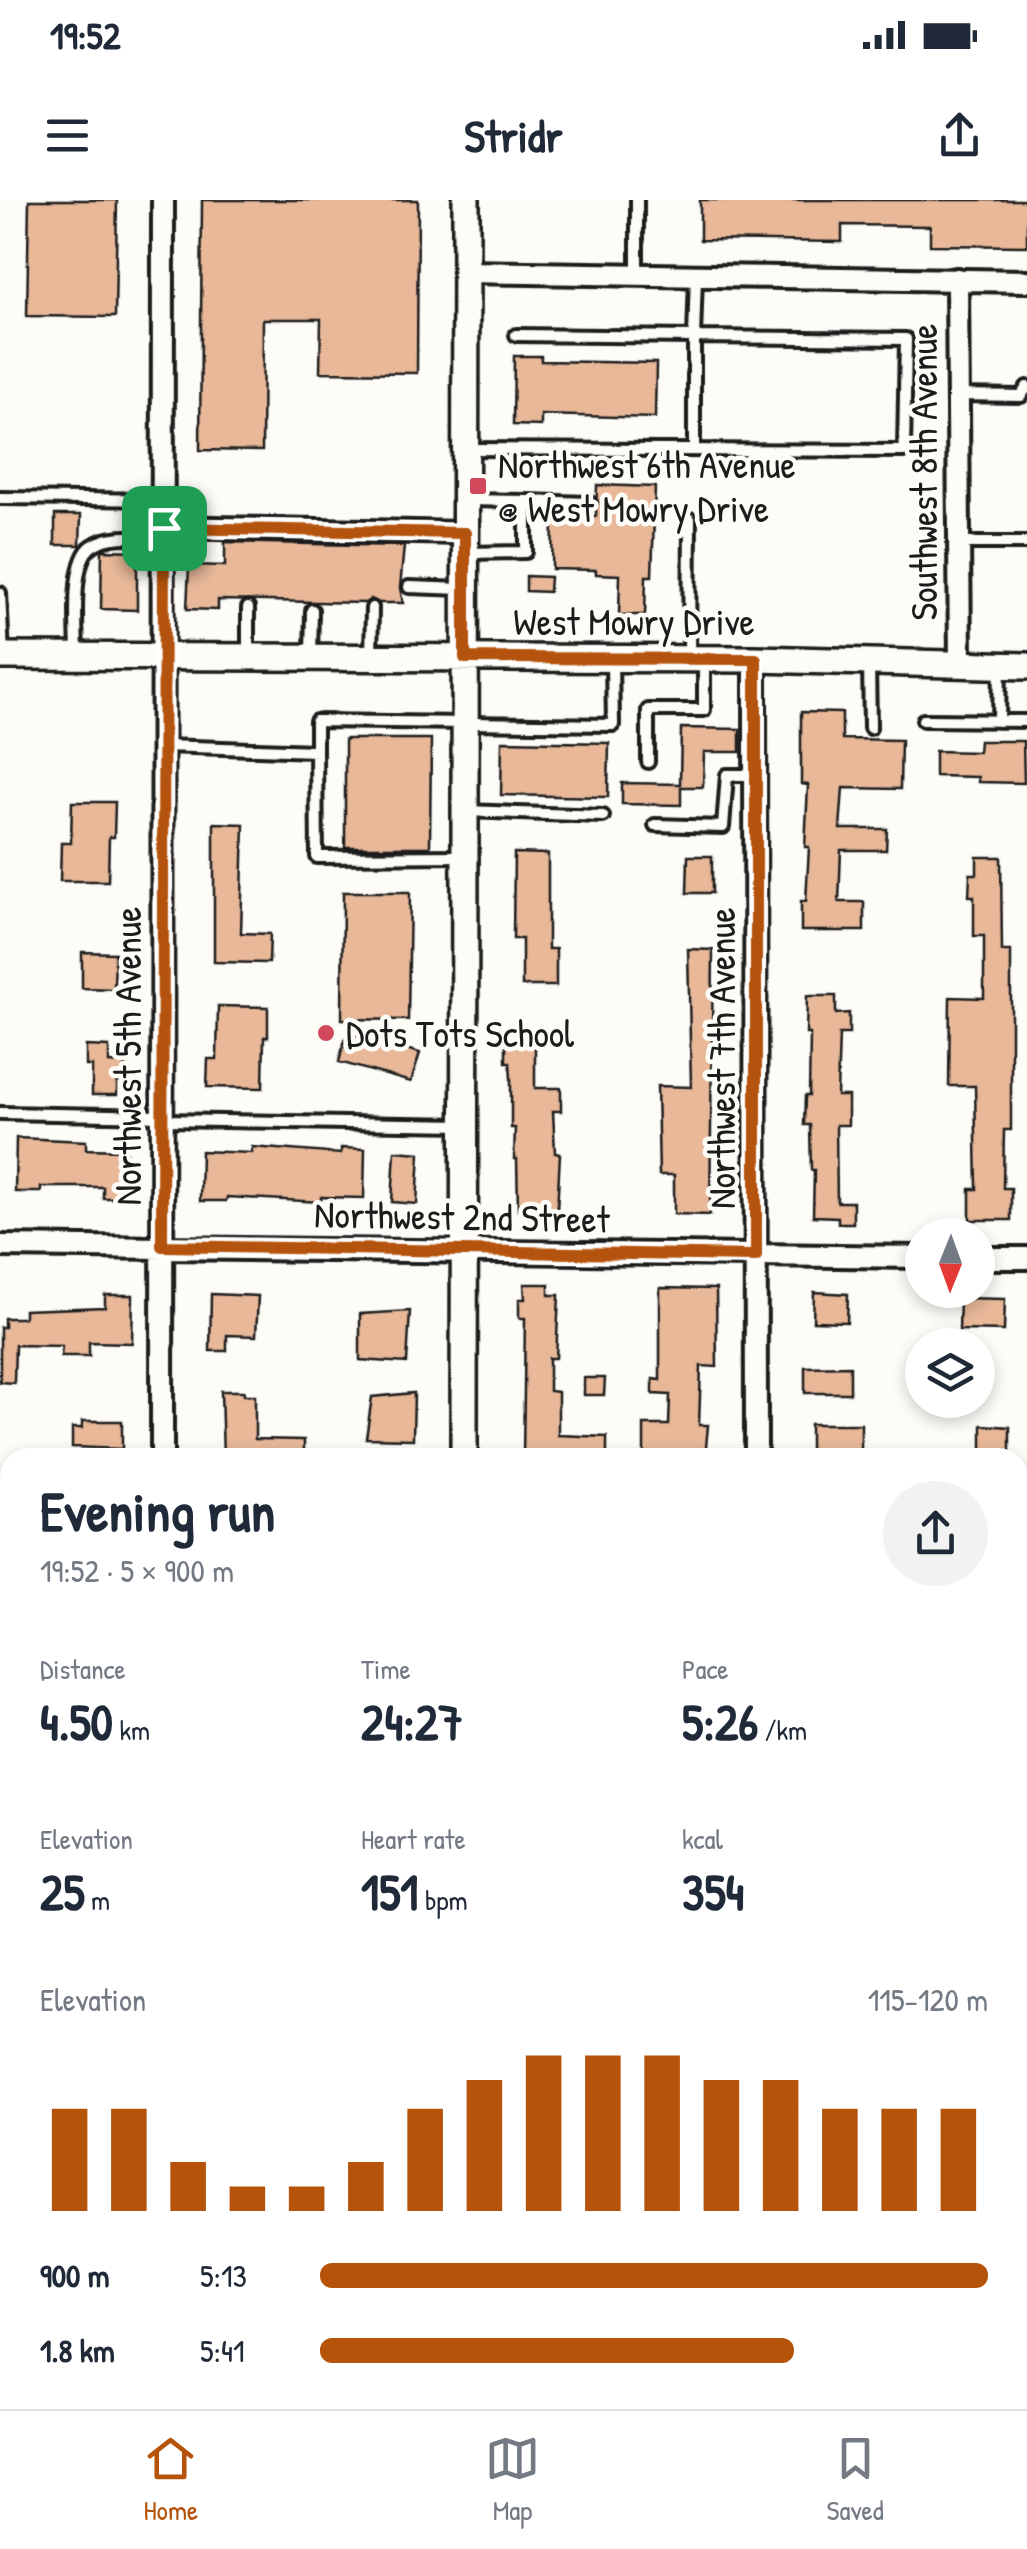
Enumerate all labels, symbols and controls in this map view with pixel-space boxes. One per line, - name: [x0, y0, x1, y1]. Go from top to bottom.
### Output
- text: 19:52: [50, 9, 120, 61]
- text: Stridr: [464, 105, 563, 166]
- icon: menu: [40, 108, 95, 163]
- icon: share: [932, 108, 987, 163]
- street label: Southwest 8th Avenue: [897, 324, 949, 620]
- place label: Northwest 6th Avenue @ West Mowry Drive: [498, 438, 796, 534]
- marker: Northwest 6th Avenue @ West Mowry Drive: [467, 475, 489, 497]
- pin: [122, 486, 207, 571]
- icon: arrive: [137, 501, 192, 556]
- street label: West Mowry Drive: [513, 595, 755, 647]
- street label: Northwest 5th Avenue: [101, 907, 153, 1205]
- street label: Northwest 7th Avenue: [695, 907, 747, 1209]
- place label: Dots Tots School: [346, 1007, 575, 1059]
- marker: Dots Tots School: [315, 1022, 337, 1044]
- street label: Northwest 2nd Street: [314, 1187, 611, 1245]
- north arrow: [905, 1218, 995, 1308]
- map controls: [905, 1218, 995, 1418]
- button: layers: [905, 1328, 995, 1418]
- text: Evening run: [40, 1474, 275, 1548]
- button: share: [883, 1481, 988, 1586]
- text: 19:52 · 5 × 900 m: [40, 1549, 234, 1592]
- text: Distance: [40, 1650, 126, 1688]
- text: Time: [361, 1650, 411, 1688]
- text: Pace: [682, 1650, 728, 1688]
- text: 4.50: [40, 1688, 113, 1756]
- text: 24:27: [361, 1688, 463, 1756]
- text: 5:26: [682, 1688, 758, 1756]
- text: km: [113, 1711, 150, 1749]
- text: /km: [758, 1711, 807, 1749]
- text: Elevation: [40, 1820, 133, 1858]
- text: Heart rate: [361, 1820, 466, 1858]
- text: kcal: [682, 1820, 723, 1858]
- text: 25: [40, 1858, 85, 1926]
- text: 151: [361, 1858, 418, 1926]
- text: 354: [682, 1858, 744, 1926]
- text: m: [85, 1881, 110, 1919]
- text: bpm: [418, 1881, 467, 1919]
- text: Elevation: [40, 1978, 146, 2021]
- text: 115–120 m: [868, 1978, 988, 2021]
- text: 900 m: [40, 2254, 110, 2297]
- text: 5:13: [200, 2254, 247, 2297]
- text: 1.8 km: [40, 2329, 115, 2372]
- text: 5:41: [200, 2329, 245, 2372]
- tab: Home: [143, 2431, 198, 2529]
- tab: Map: [485, 2431, 540, 2529]
- tab: Saved: [827, 2431, 884, 2529]

